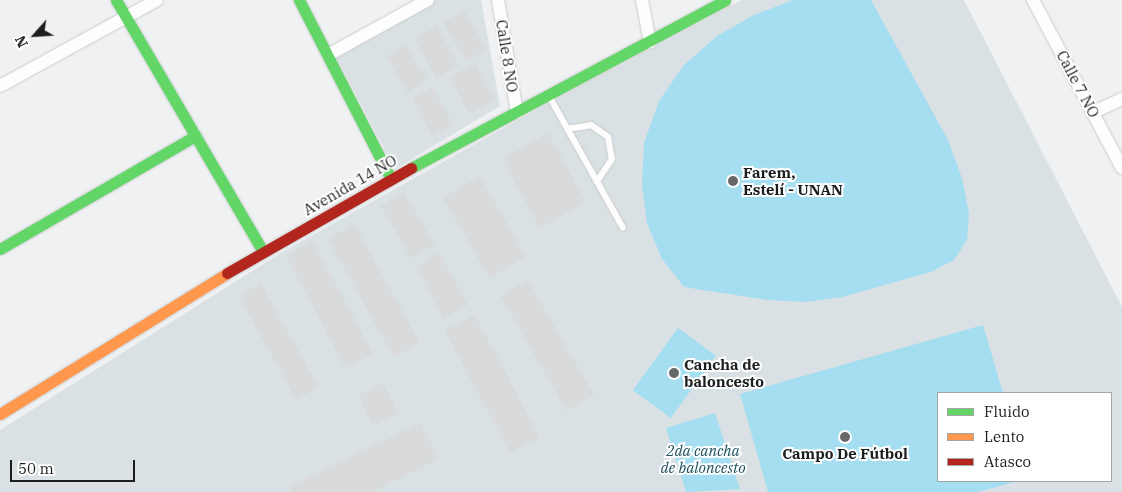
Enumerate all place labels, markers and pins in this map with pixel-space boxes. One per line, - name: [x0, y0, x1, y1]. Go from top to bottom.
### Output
- place label: Farem, Estelí - UNAN: [743, 163, 843, 198]
- marker: Farem, Estelí - UNAN: [727, 175, 739, 187]
- place label: Cancha de baloncesto: [684, 355, 764, 390]
- marker: Cancha de baloncesto: [668, 367, 680, 379]
- marker: Campo De Fútbol: [839, 431, 851, 443]
- place label: Campo De Fútbol: [782, 445, 908, 463]

